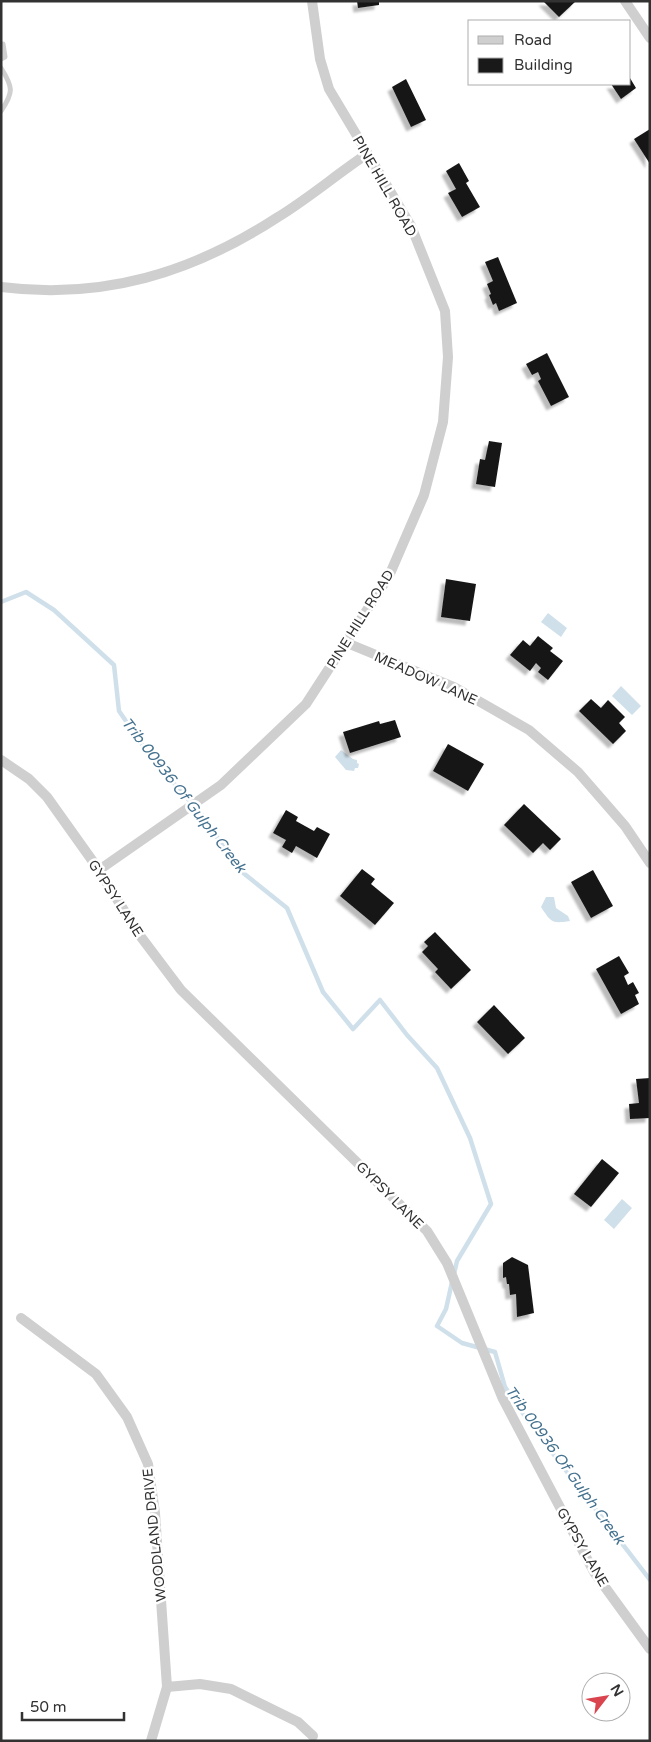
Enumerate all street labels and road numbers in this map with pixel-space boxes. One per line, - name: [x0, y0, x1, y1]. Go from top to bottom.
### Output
- street label: PINE HILL ROAD: [349, 133, 420, 240]
- street label: PINE HILL ROAD: [323, 567, 398, 672]
- street label: MEADOW LANE: [372, 648, 480, 709]
- street label: GYPSY LANE: [84, 857, 147, 940]
- street label: GYPSY LANE: [352, 1158, 427, 1233]
- street label: WOODLAND DRIVE: [139, 1467, 170, 1603]
- street label: GYPSY LANE: [553, 1505, 612, 1590]

